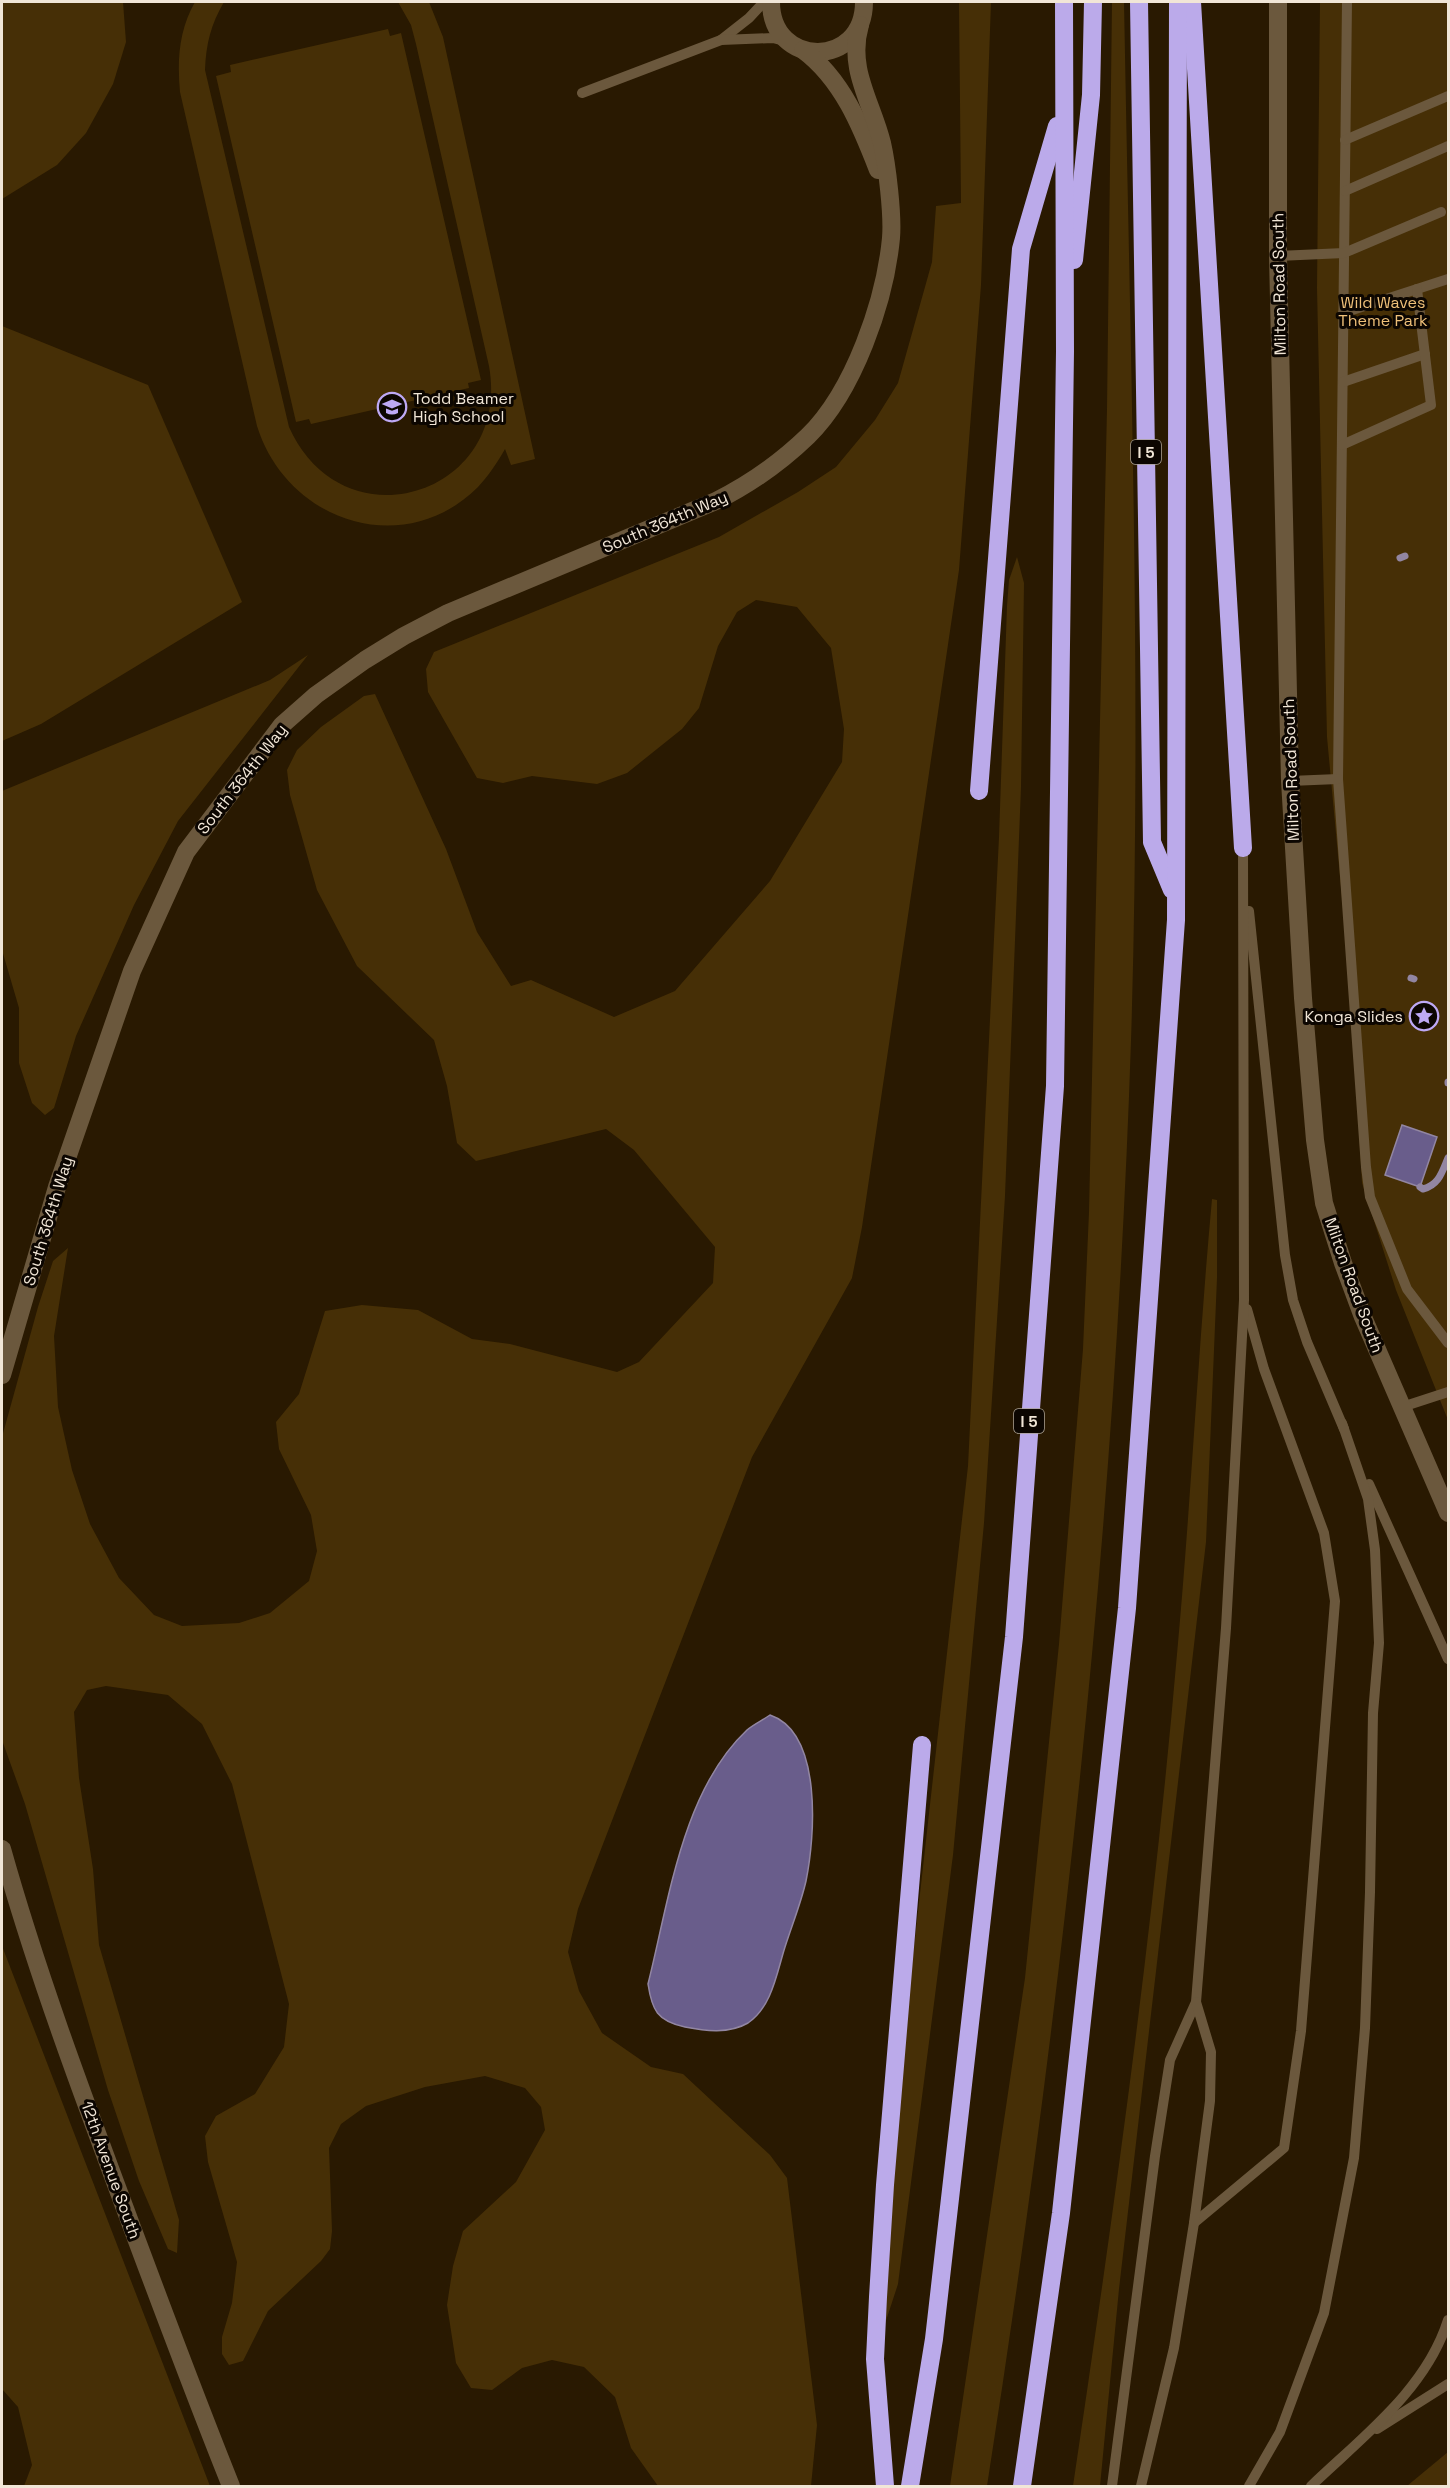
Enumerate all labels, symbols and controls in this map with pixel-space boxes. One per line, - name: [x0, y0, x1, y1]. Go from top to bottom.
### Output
- street label: Milton Road South: [1267, 213, 1291, 355]
- park label: Wild Waves Theme Park: [1338, 292, 1428, 331]
- place label: Todd Beamer High School: [413, 388, 514, 427]
- school or university icon: Todd Beamer High School: [376, 391, 408, 423]
- road number: I 5: [1131, 440, 1161, 464]
- street label: South 364th Way: [599, 486, 731, 558]
- street label: Milton Road South: [1278, 698, 1304, 842]
- street label: South 364th Way: [192, 720, 292, 838]
- place icon: Konga Slides: [1408, 1000, 1440, 1032]
- place label: Konga Slides: [1304, 1006, 1403, 1027]
- street label: South 364th Way: [18, 1154, 78, 1288]
- street label: Milton Road South: [1320, 1214, 1388, 1356]
- road number: I 5: [1014, 1409, 1044, 1433]
- street label: 12th Avenue South: [76, 2098, 146, 2242]

